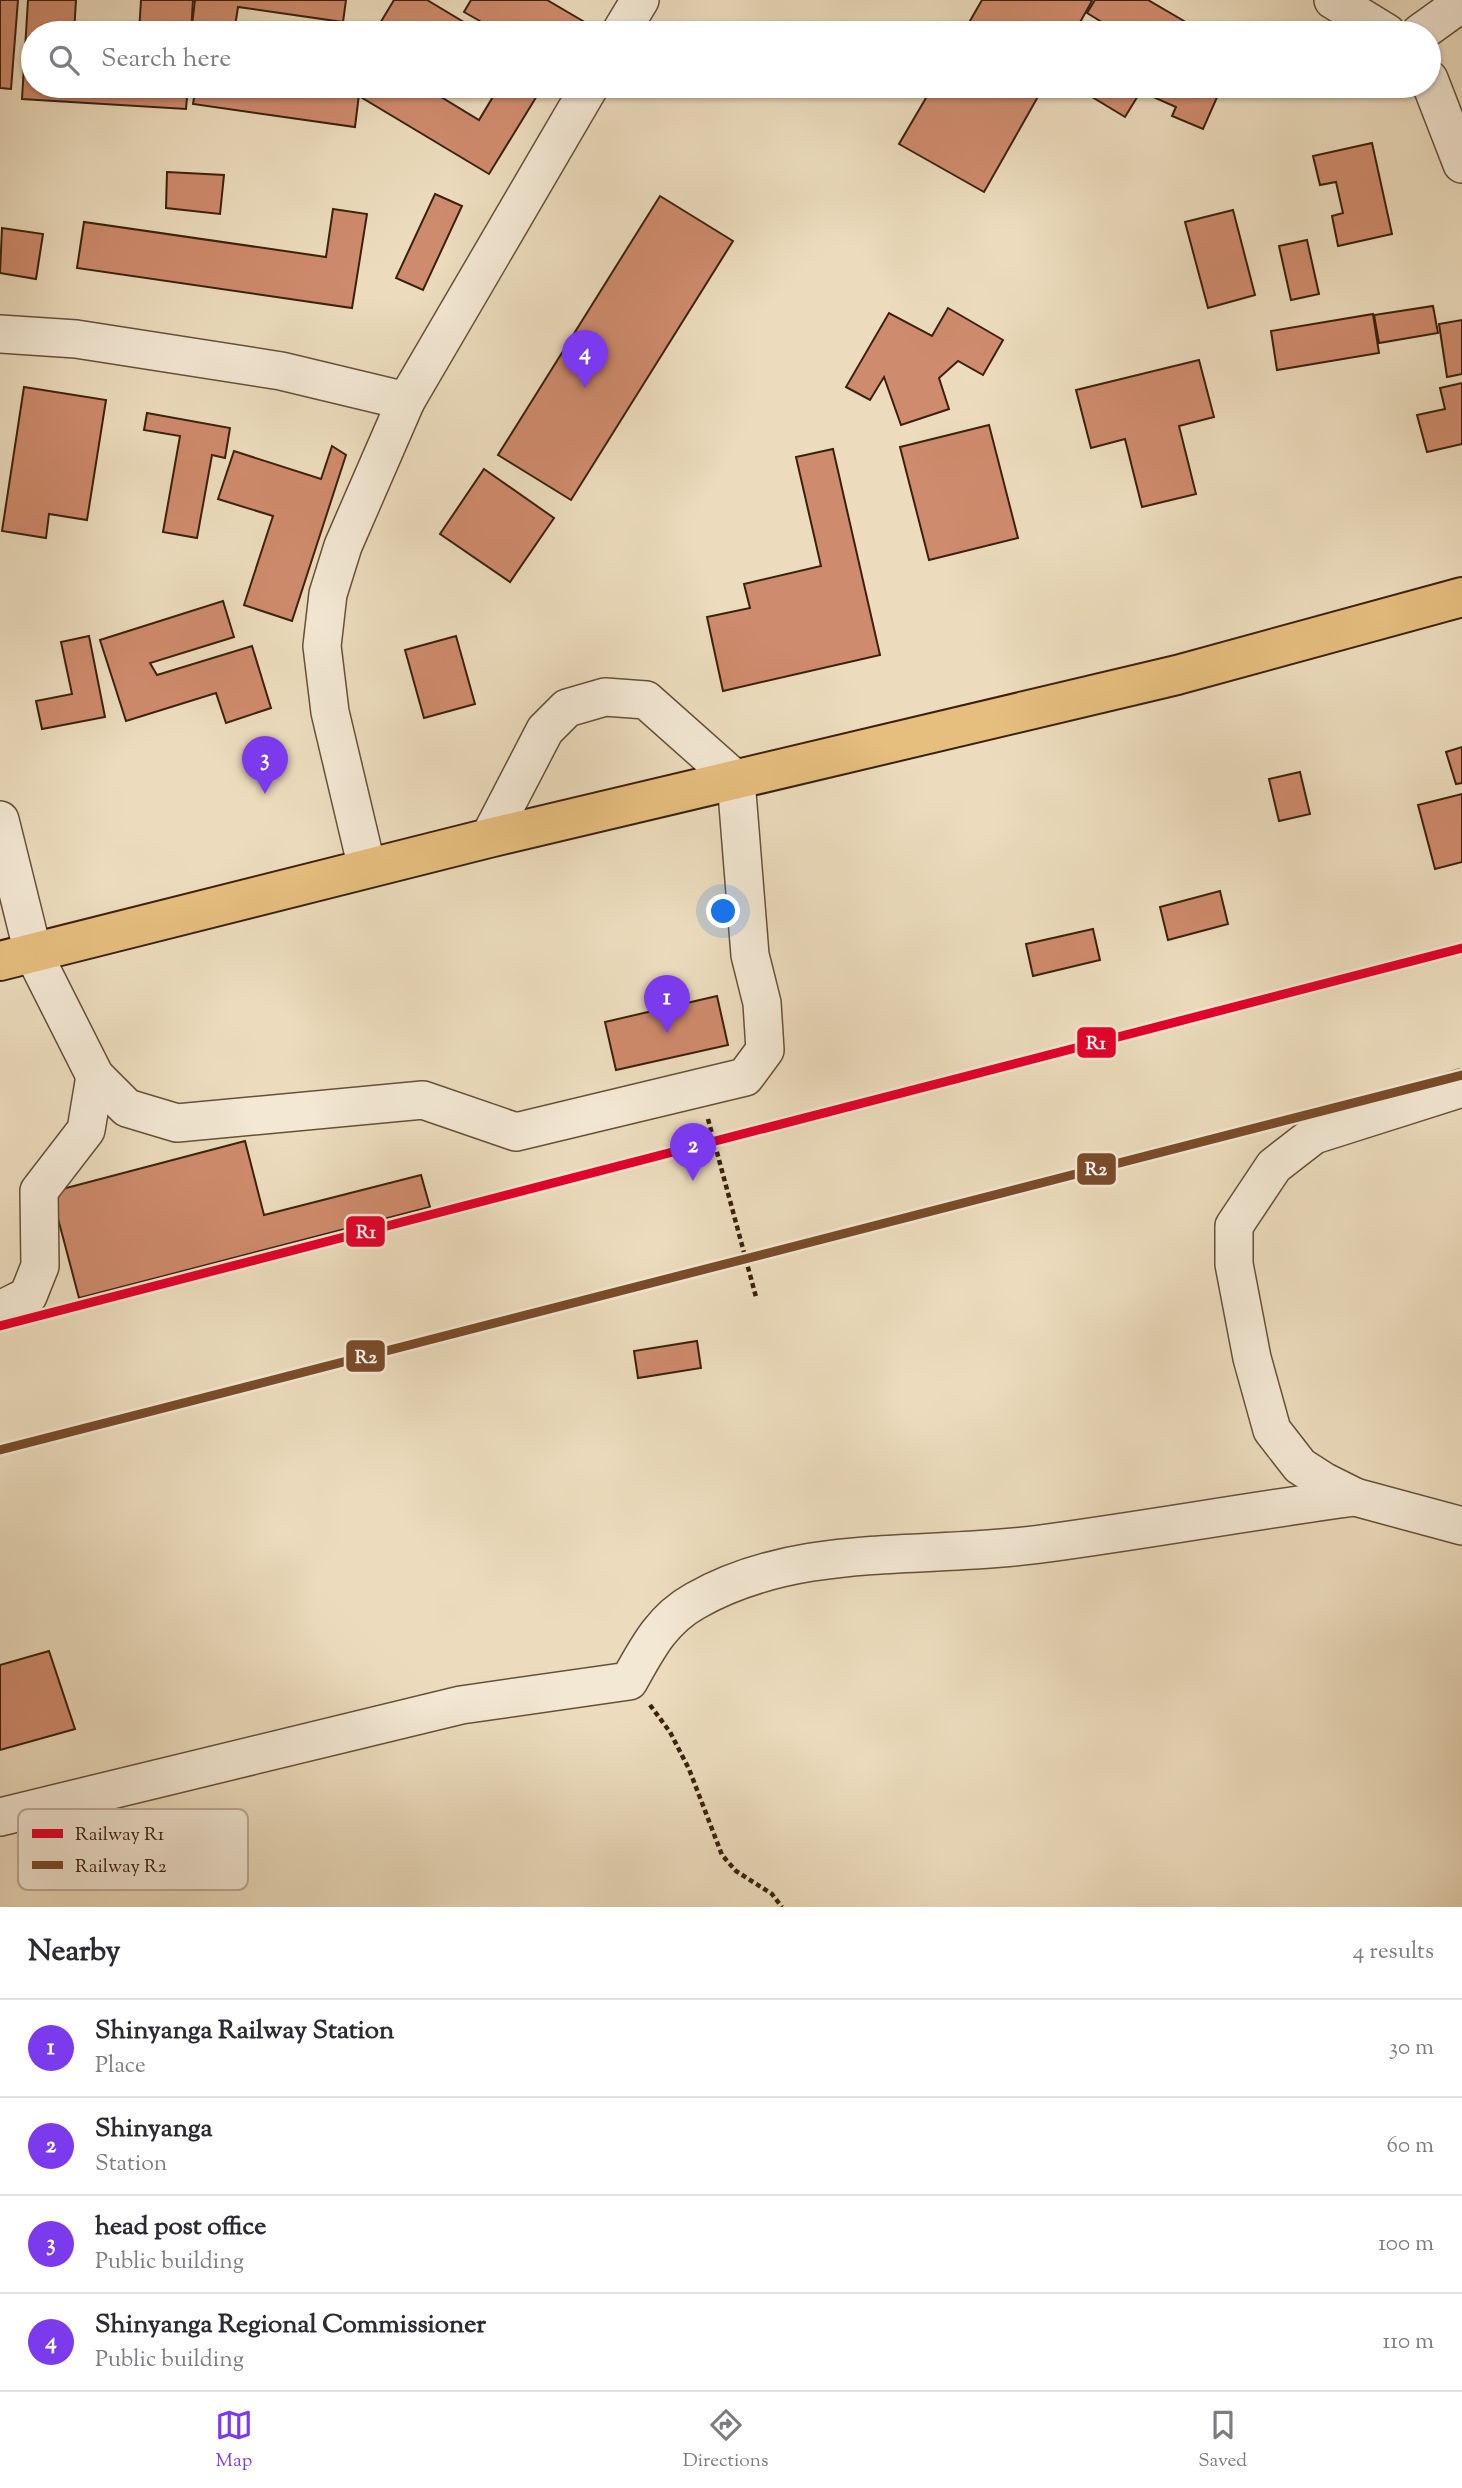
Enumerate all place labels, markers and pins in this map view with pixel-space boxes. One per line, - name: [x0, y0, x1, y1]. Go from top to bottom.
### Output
- pin: 4: [562, 330, 608, 388]
- pin: 3: [242, 736, 288, 794]
- pin: 1: [644, 975, 690, 1033]
- pin: 2: [670, 1123, 716, 1181]

